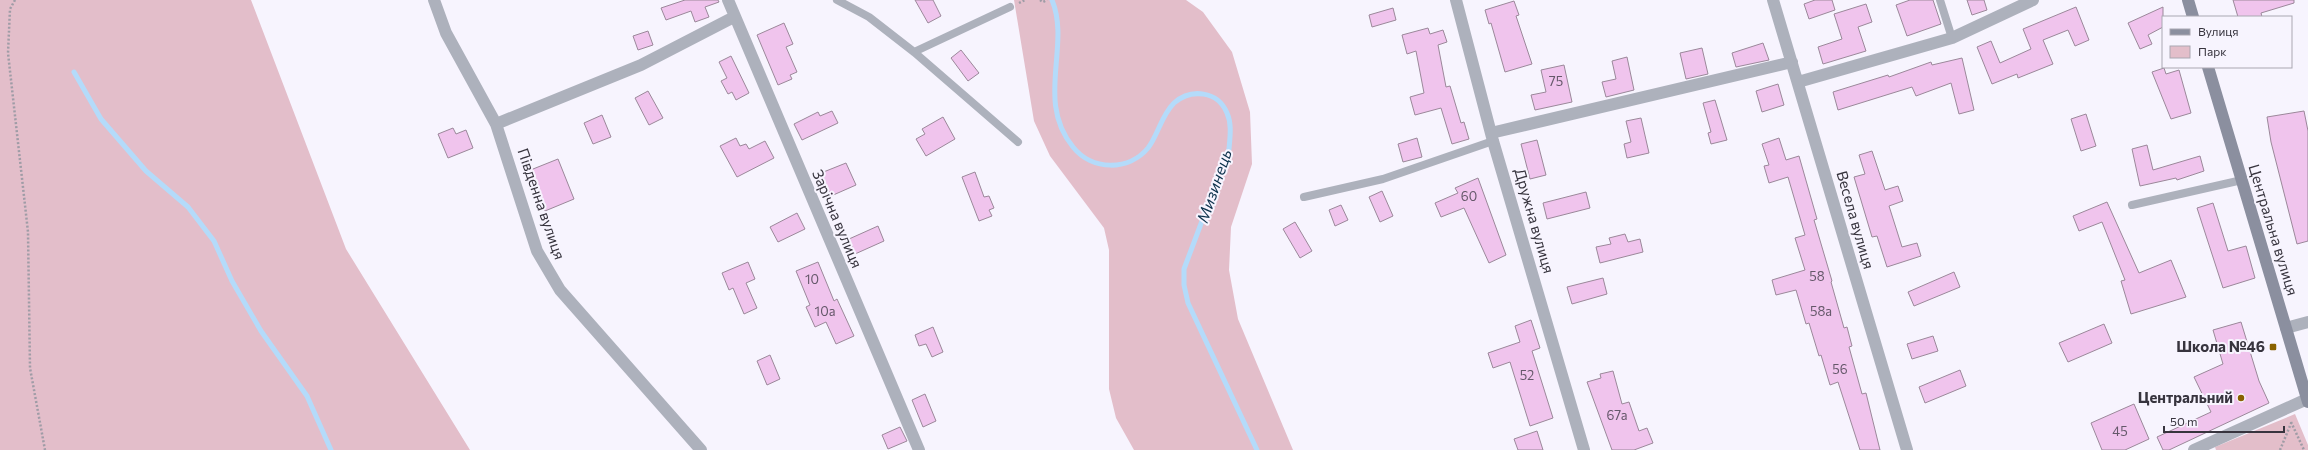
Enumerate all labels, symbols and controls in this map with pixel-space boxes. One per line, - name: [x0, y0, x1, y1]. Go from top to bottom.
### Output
- legend: [2162, 16, 2292, 68]
- text: Вулиця: [2198, 24, 2239, 38]
- text: Парк: [2198, 44, 2227, 58]
- house number: 75: [1549, 73, 1563, 89]
- street label: Південна вулиця: [514, 146, 569, 262]
- water label: Мизинець: [1192, 147, 1235, 225]
- street label: Центральна вулиця: [2245, 162, 2302, 297]
- street label: Дружна вулиця: [1511, 166, 1559, 275]
- street label: Зарічна вулиця: [809, 167, 867, 271]
- street label: Весела вулиця: [1833, 169, 1879, 271]
- house number: 60: [1461, 188, 1477, 204]
- house number: 58: [1809, 268, 1825, 284]
- house number: 10: [805, 271, 819, 287]
- house number: 10а: [815, 303, 835, 319]
- house number: 58а: [1810, 303, 1832, 319]
- place label: Школа №46: [2176, 337, 2265, 355]
- marker: Школа №46: [2268, 342, 2278, 352]
- house number: 56: [1832, 361, 1848, 377]
- house number: 52: [1520, 367, 1534, 383]
- place label: Центральний: [2138, 388, 2233, 406]
- marker: Центральний: [2236, 393, 2246, 403]
- house number: 67а: [1606, 407, 1628, 423]
- scale bar: [2164, 408, 2284, 434]
- text: 50 m: [2170, 414, 2198, 428]
- house number: 45: [2112, 423, 2128, 439]

